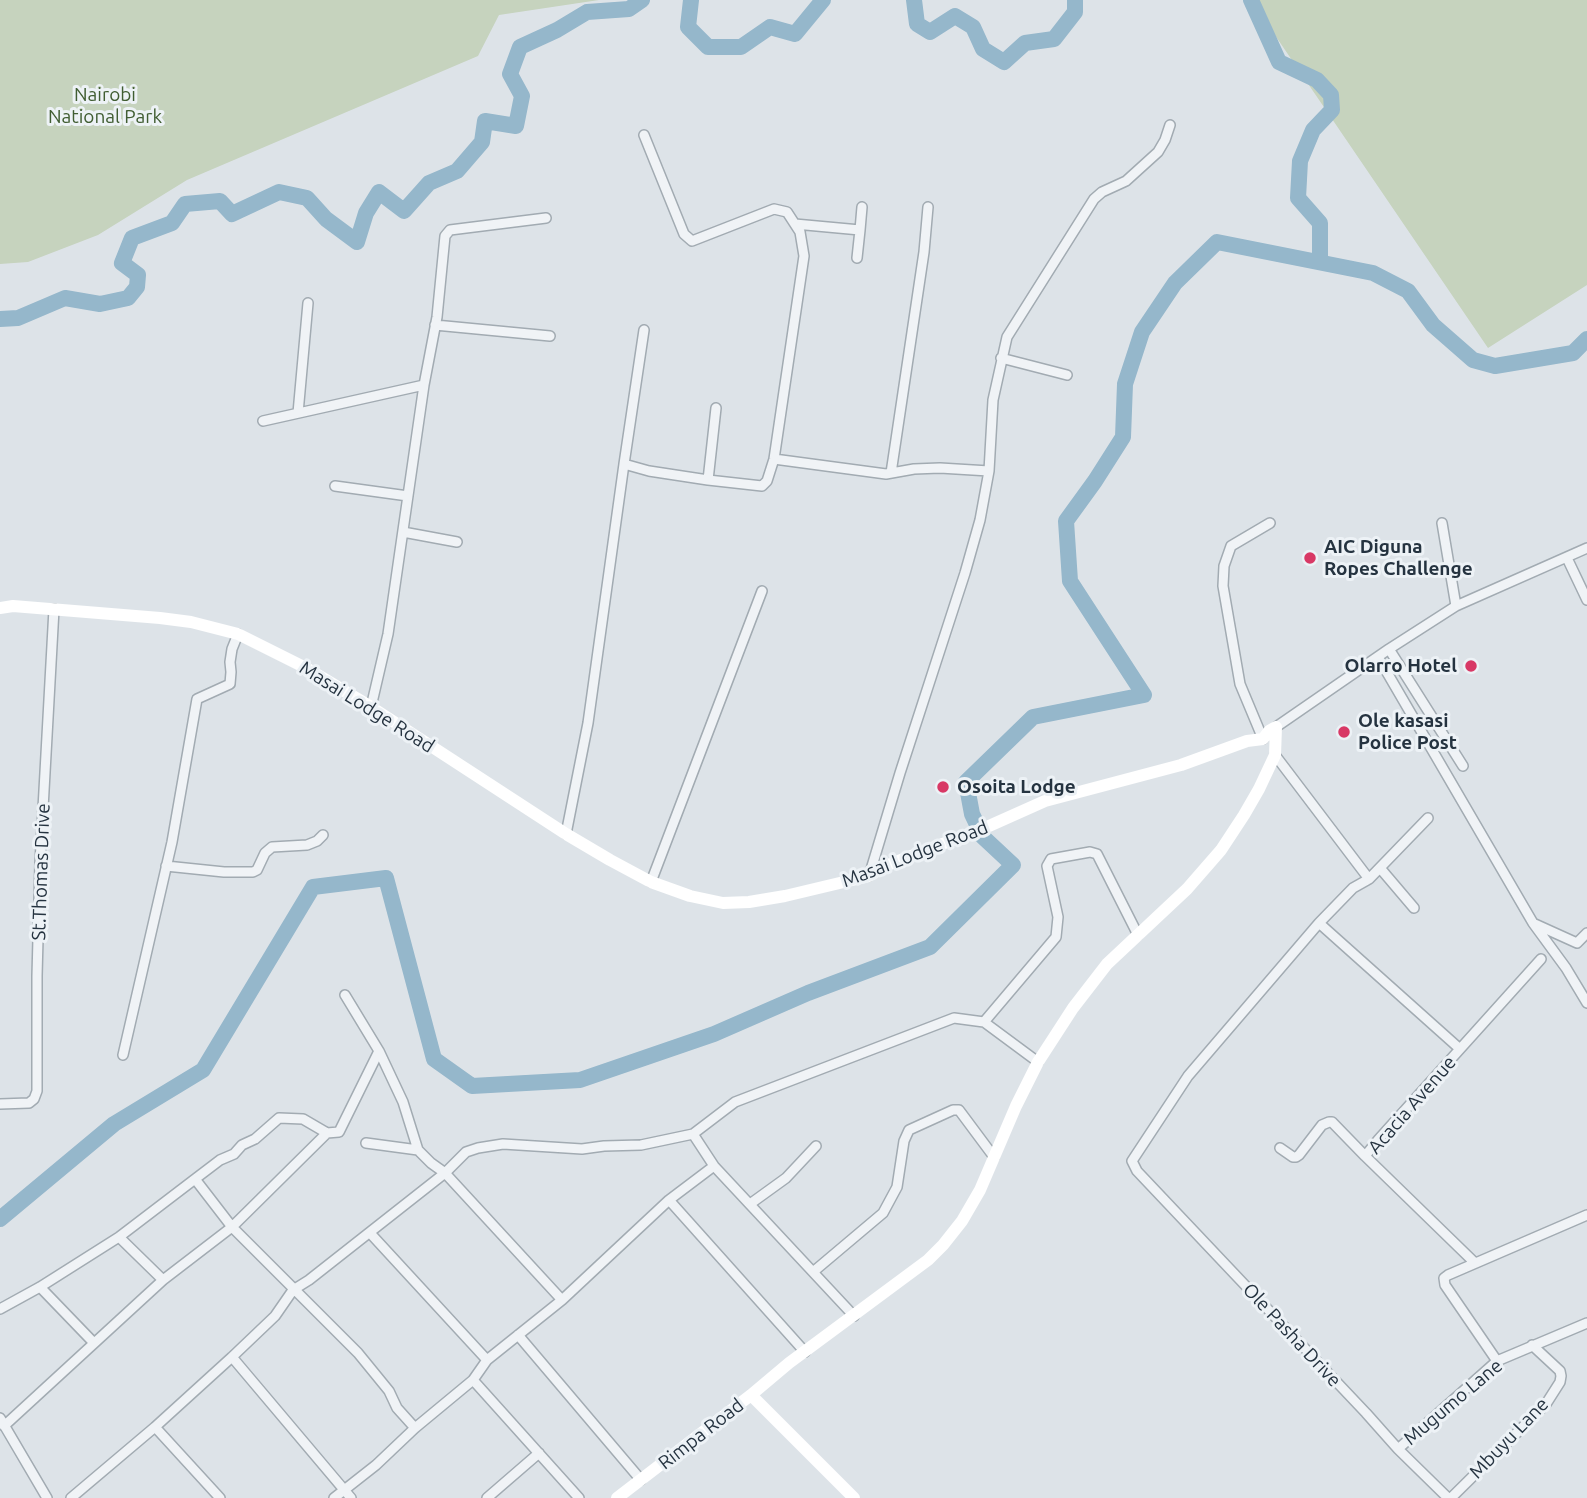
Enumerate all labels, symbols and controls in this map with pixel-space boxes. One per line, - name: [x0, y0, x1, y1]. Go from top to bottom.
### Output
- park label: Nairobi National Park: [48, 84, 162, 128]
- place label: AIC Diguna Ropes Challenge: [1324, 536, 1473, 580]
- marker: AIC Diguna Ropes Challenge: [1302, 550, 1318, 566]
- place label: Olarro Hotel: [1345, 655, 1457, 677]
- street label: Masai Lodge Road: [295, 656, 439, 758]
- marker: Olarro Hotel: [1463, 658, 1479, 674]
- place label: Ole kasasi Police Post: [1358, 710, 1457, 754]
- marker: Ole kasasi Police Post: [1336, 724, 1352, 740]
- place label: Osoita Lodge: [957, 776, 1076, 798]
- marker: Osoita Lodge: [935, 779, 951, 795]
- street label: St.Thomas Drive: [27, 803, 55, 941]
- street label: Masai Lodge Road: [839, 816, 991, 892]
- street label: Acacia Avenue: [1363, 1051, 1461, 1159]
- street label: Ole Pasha Drive: [1238, 1278, 1346, 1392]
- street label: Mugumo Lane: [1399, 1354, 1507, 1450]
- street label: Mbuyu Lane: [1465, 1393, 1553, 1483]
- street label: Rimpa Road: [654, 1394, 748, 1474]

